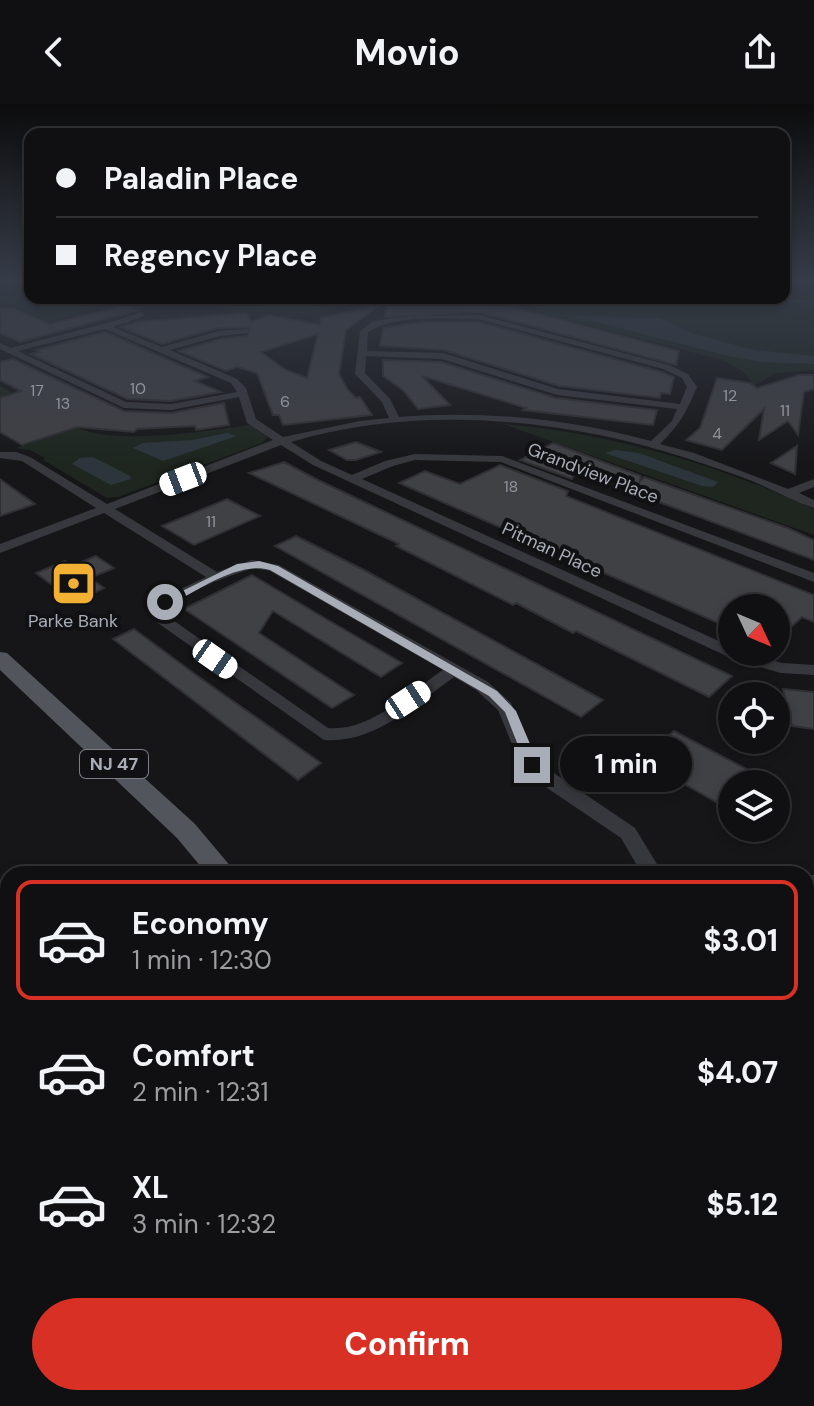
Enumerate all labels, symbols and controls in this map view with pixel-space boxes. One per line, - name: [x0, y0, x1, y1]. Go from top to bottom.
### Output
- text: Movio: [354, 29, 460, 76]
- icon: back: [32, 30, 76, 74]
- icon: share: [738, 30, 782, 74]
- text: Paladin Place: [104, 159, 298, 198]
- text: Regency Place: [104, 236, 317, 275]
- house number: 10: [130, 378, 146, 399]
- house number: 17: [30, 380, 44, 401]
- house number: 12: [723, 385, 737, 406]
- house number: 6: [280, 391, 290, 412]
- house number: 13: [56, 393, 70, 414]
- house number: 11: [780, 400, 790, 421]
- house number: 4: [712, 423, 722, 444]
- street label: Grandview Place: [524, 437, 662, 509]
- car: [156, 459, 210, 499]
- house number: 18: [504, 476, 518, 497]
- house number: 11: [206, 511, 216, 532]
- street label: Pitman Place: [498, 516, 606, 584]
- bank icon: Parke Bank: [49, 559, 97, 607]
- route start: [147, 584, 183, 620]
- north arrow: [718, 594, 790, 666]
- map controls: [718, 594, 790, 842]
- place label: Parke Bank: [28, 609, 118, 633]
- car: [188, 635, 242, 683]
- car: [381, 677, 435, 723]
- button: locate: [718, 682, 790, 754]
- callout: 1 min: [560, 737, 692, 793]
- route end: [514, 747, 550, 783]
- text: 1 min: [594, 747, 658, 781]
- road number: NJ 47: [80, 750, 148, 778]
- button: layers: [718, 770, 790, 842]
- icon: car: [36, 904, 108, 976]
- text: Economy: [132, 904, 269, 943]
- text: $3.01: [703, 921, 778, 960]
- text: 1 min · 12:30: [132, 943, 272, 977]
- icon: car: [36, 1036, 108, 1108]
- text: Comfort: [132, 1036, 255, 1075]
- text: $4.07: [697, 1053, 778, 1092]
- text: 2 min · 12:31: [132, 1075, 269, 1109]
- icon: car: [36, 1168, 108, 1240]
- text: XL: [132, 1168, 169, 1207]
- text: $5.12: [706, 1185, 778, 1224]
- text: 3 min · 12:32: [132, 1207, 276, 1241]
- button: Confirm: [32, 1298, 782, 1390]

